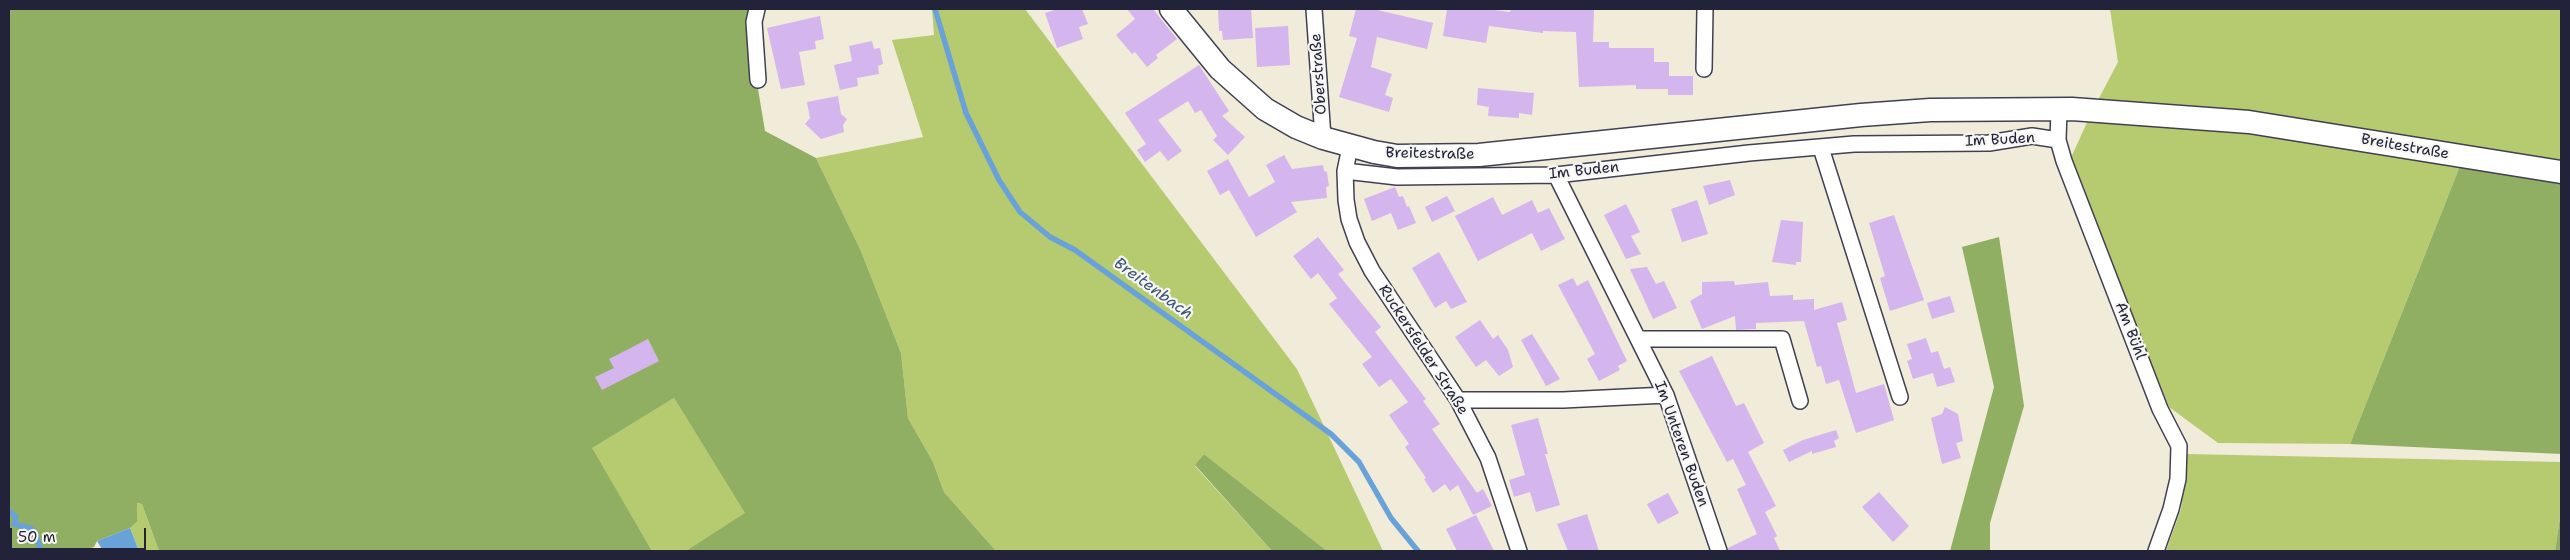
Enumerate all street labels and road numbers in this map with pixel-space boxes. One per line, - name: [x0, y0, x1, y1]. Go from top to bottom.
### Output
- street label: Oberstraße: [1307, 33, 1331, 115]
- street label: Im Buden: [1964, 129, 2036, 151]
- street label: Breitestraße: [2360, 130, 2450, 164]
- street label: Breitestraße: [1385, 144, 1475, 164]
- street label: Im Buden: [1548, 158, 1620, 184]
- street label: Ruckersfelder Straße: [1374, 282, 1472, 418]
- street label: Am Bühl: [2111, 300, 2149, 362]
- street label: Im Unteren Buden: [1650, 379, 1712, 509]

